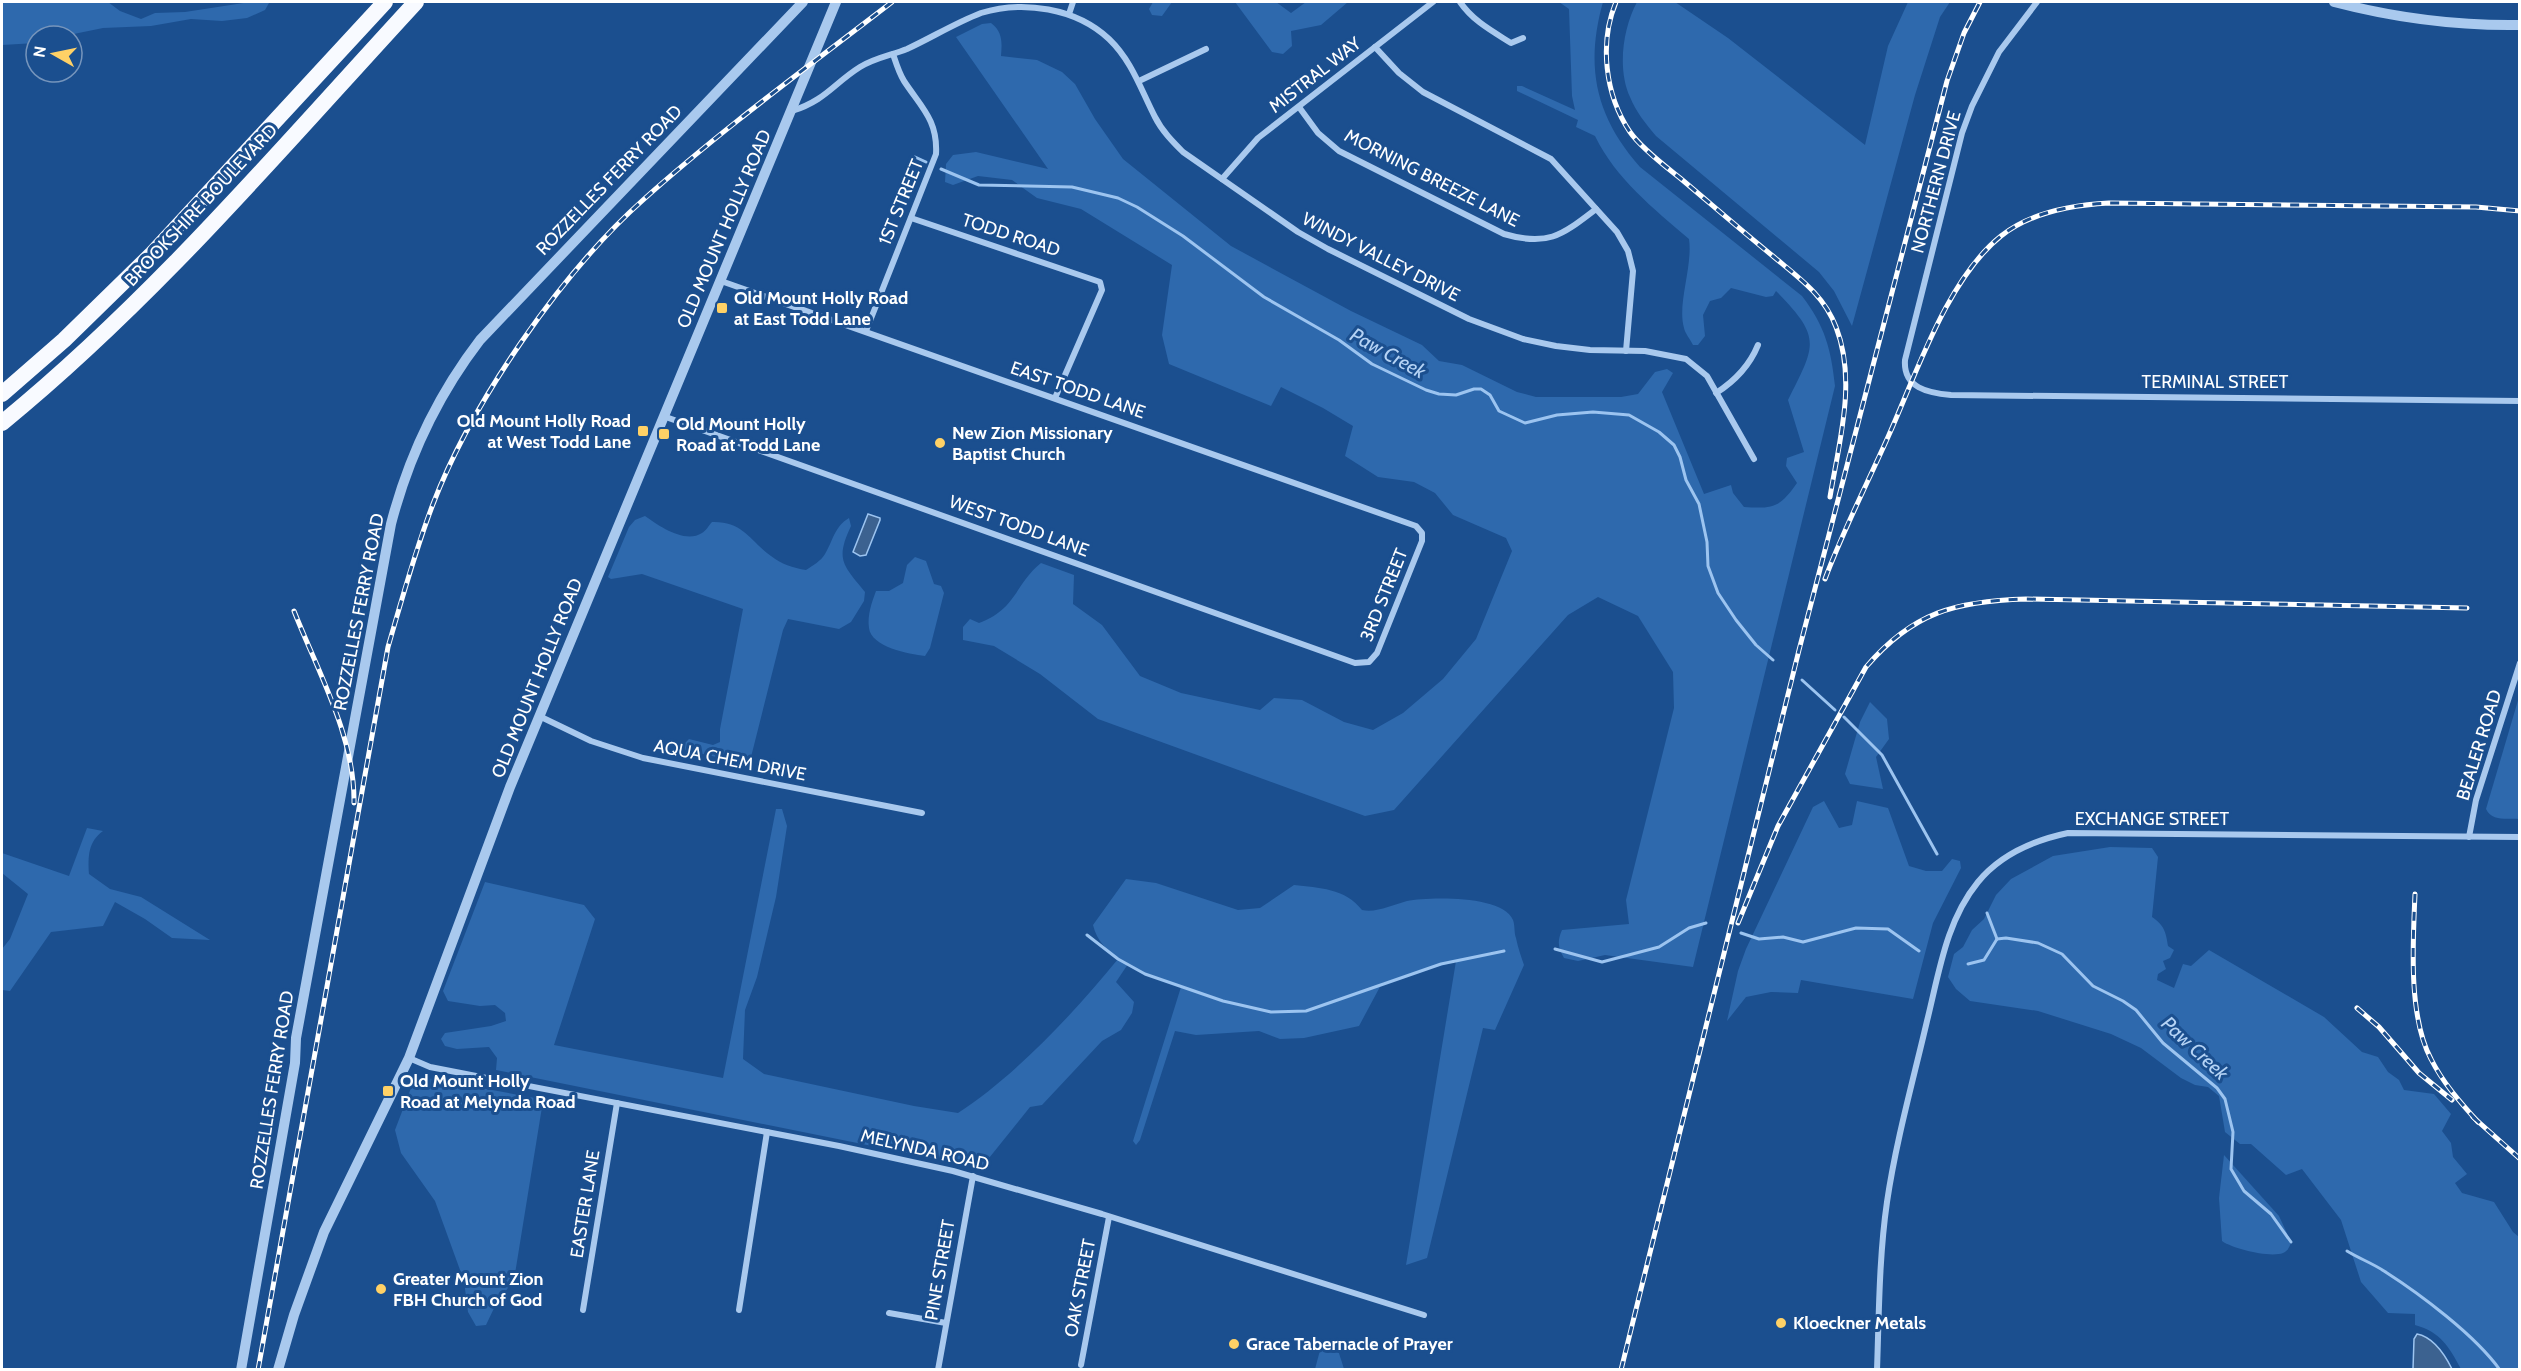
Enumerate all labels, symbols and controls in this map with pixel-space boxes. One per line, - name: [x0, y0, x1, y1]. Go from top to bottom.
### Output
- north arrow: [24, 24, 84, 84]
- street label: MISTRAL WAY: [1265, 32, 1366, 118]
- text: N: [29, 45, 50, 59]
- street label: ROZZELLES FERRY ROAD: [531, 100, 687, 260]
- street label: NORTHERN DRIVE: [1906, 108, 1966, 256]
- street label: BROOKSHIRE BOULEVARD: [120, 119, 282, 291]
- street label: MORNING BREEZE LANE: [1341, 124, 1523, 232]
- street label: OLD MOUNT HOLLY ROAD: [672, 126, 776, 332]
- street label: 1ST STREET: [874, 156, 928, 248]
- street label: WINDY VALLEY DRIVE: [1298, 208, 1464, 306]
- street label: TODD ROAD: [959, 209, 1063, 261]
- place label: Old Mount Holly Road at East Todd Lane: [734, 287, 908, 330]
- marker: Old Mount Holly Road at East Todd Lane: [715, 301, 729, 315]
- water label: Paw Creek: [1346, 322, 1431, 384]
- street label: EAST TODD LANE: [1008, 357, 1148, 423]
- street label: TERMINAL STREET: [2142, 371, 2289, 393]
- place label: Old Mount Holly Road at West Todd Lane: [457, 410, 631, 453]
- place label: Old Mount Holly Road at Todd Lane: [676, 413, 820, 456]
- place label: New Zion Missionary Baptist Church: [952, 422, 1113, 465]
- marker: Old Mount Holly Road at West Todd Lane: [636, 424, 650, 438]
- marker: Old Mount Holly Road at Todd Lane: [657, 427, 671, 441]
- marker: New Zion Missionary Baptist Church: [933, 436, 947, 450]
- street label: WEST TODD LANE: [946, 490, 1092, 562]
- street label: ROZZELLES FERRY ROAD: [329, 511, 389, 713]
- street label: 3RD STREET: [1355, 545, 1413, 645]
- street label: OLD MOUNT HOLLY ROAD: [487, 575, 587, 781]
- street label: BEALER ROAD: [2452, 687, 2506, 803]
- street label: AQUA CHEM DRIVE: [652, 734, 808, 786]
- street label: EXCHANGE STREET: [2075, 808, 2230, 830]
- street label: ROZZELLES FERRY ROAD: [245, 989, 299, 1191]
- water label: Paw Creek: [2157, 1011, 2234, 1086]
- place label: Old Mount Holly Road at Melynda Road: [400, 1070, 576, 1113]
- marker: Old Mount Holly Road at Melynda Road: [381, 1084, 395, 1098]
- street label: MELYNDA ROAD: [859, 1125, 991, 1175]
- street label: EASTER LANE: [566, 1149, 604, 1259]
- street label: PINE STREET: [920, 1217, 960, 1322]
- street label: OAK STREET: [1060, 1237, 1100, 1339]
- place label: Greater Mount Zion FBH Church of God: [393, 1268, 543, 1311]
- marker: Greater Mount Zion FBH Church of God: [374, 1282, 388, 1296]
- place label: Kloeckner Metals: [1793, 1312, 1926, 1334]
- marker: Kloeckner Metals: [1774, 1316, 1788, 1330]
- place label: Grace Tabernacle of Prayer: [1246, 1333, 1453, 1355]
- marker: Grace Tabernacle of Prayer: [1227, 1337, 1241, 1351]

